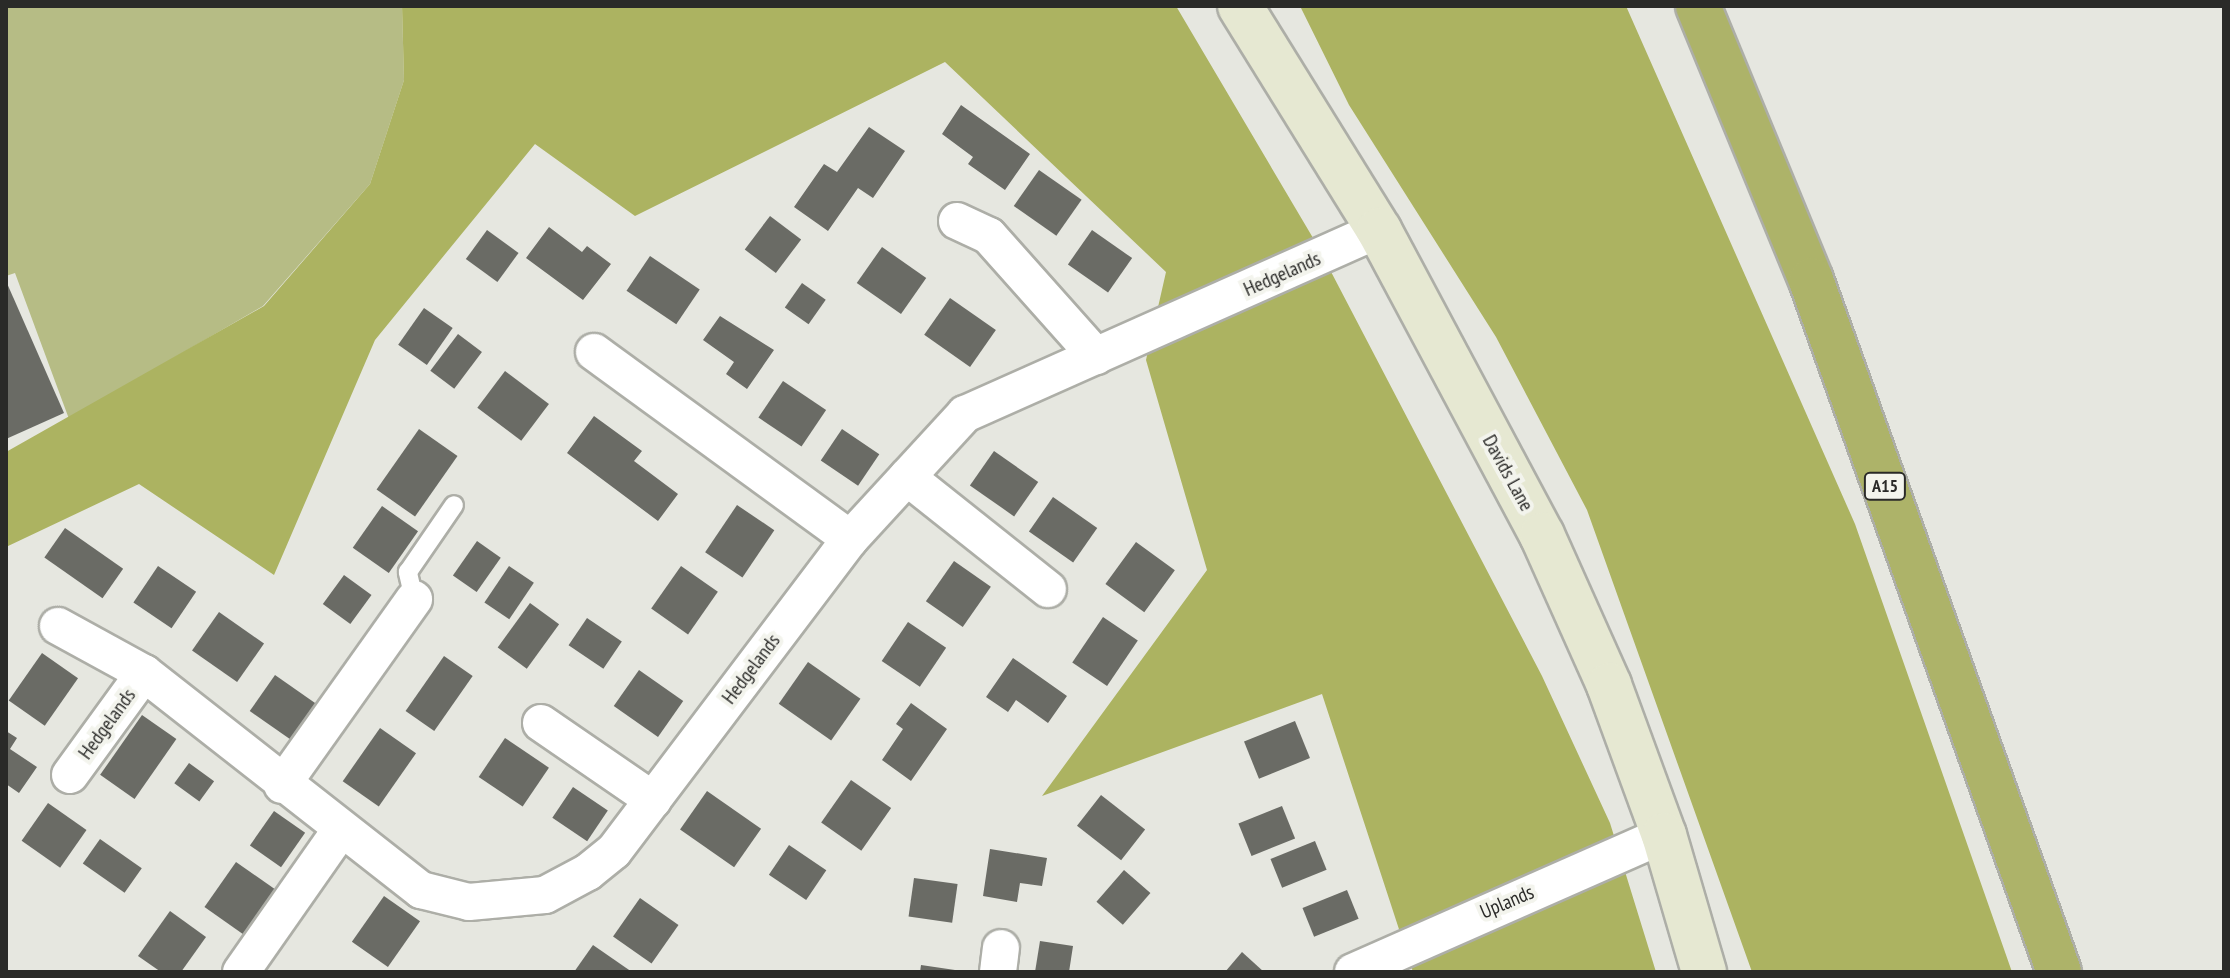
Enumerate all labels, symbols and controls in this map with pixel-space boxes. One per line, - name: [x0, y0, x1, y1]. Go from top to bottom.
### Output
- street label: Hedgelands: [1240, 246, 1324, 302]
- street label: Davids Lane: [1477, 431, 1539, 515]
- road number: A15: [1863, 472, 1907, 500]
- street label: Hedgelands: [717, 629, 785, 709]
- street label: Hedgelands: [73, 684, 141, 764]
- street label: Uplands: [1477, 880, 1537, 924]

